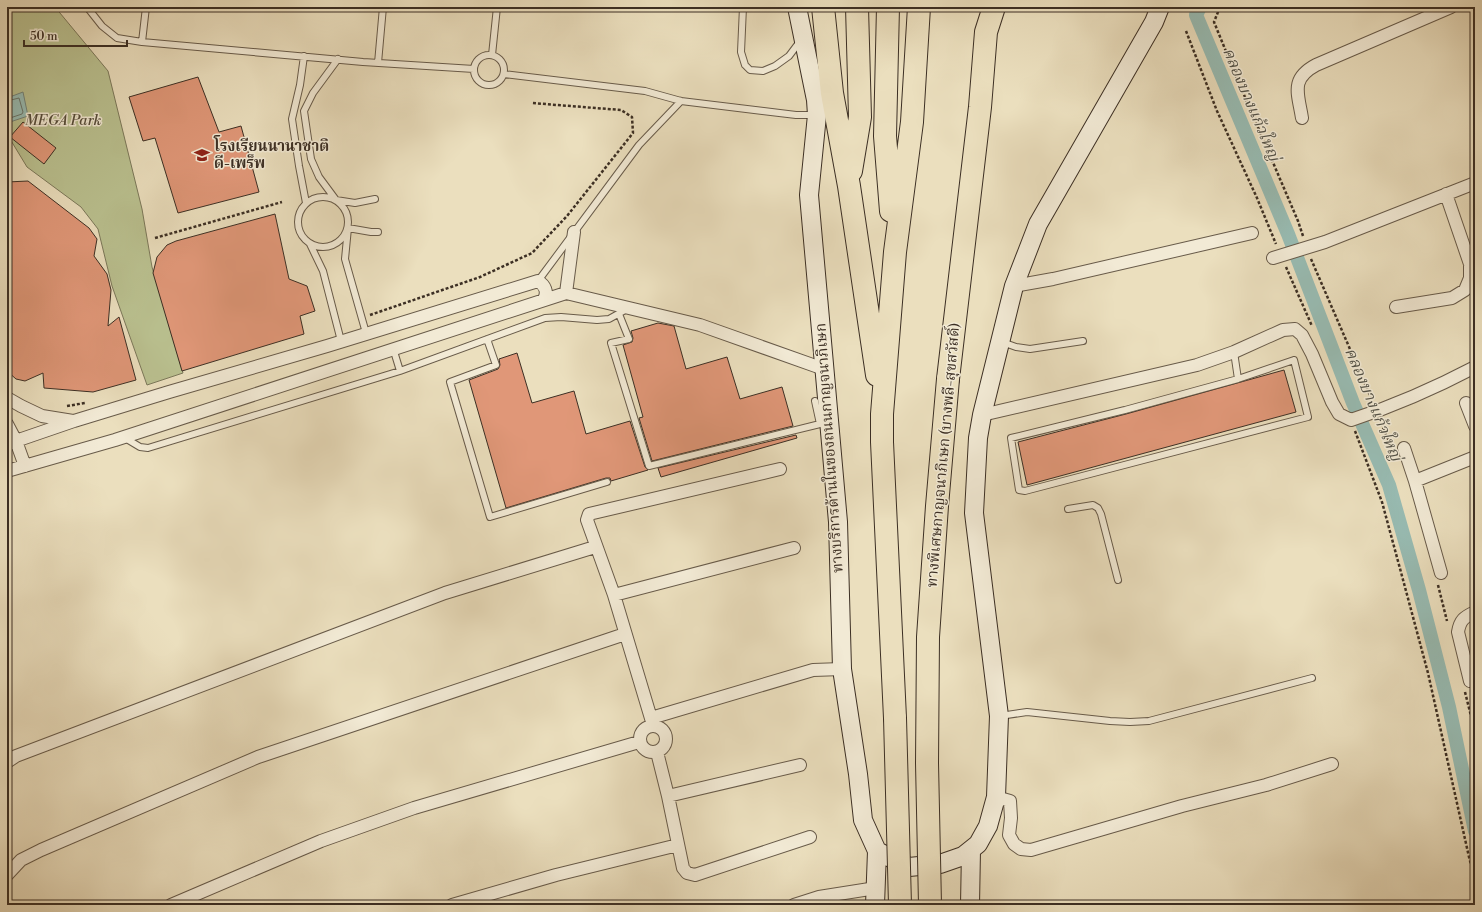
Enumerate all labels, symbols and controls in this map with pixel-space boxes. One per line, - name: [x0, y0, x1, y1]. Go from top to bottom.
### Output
- scale bar: [24, 22, 127, 48]
- text: 50 m: [30, 29, 58, 44]
- water label: คลองบางแก้วใหญ่: [1218, 44, 1287, 166]
- park label: MEGA Park: [25, 111, 101, 130]
- place label: โรงเรียนนานาชาติ ดี-เพร็พ: [213, 135, 329, 173]
- school or university icon: โรงเรียนนานาชาติ ดี-เพร็พ: [193, 146, 211, 164]
- street label: ทางบริการด้านในของถนนกาญจนาภิเษก: [809, 322, 848, 574]
- street label: ทางพิเศษกาญจนาภิเษก (บางพลี-สุขสวัสดิ์): [921, 322, 966, 588]
- water label: คลองบางแก้วใหญ่: [1340, 344, 1409, 466]

